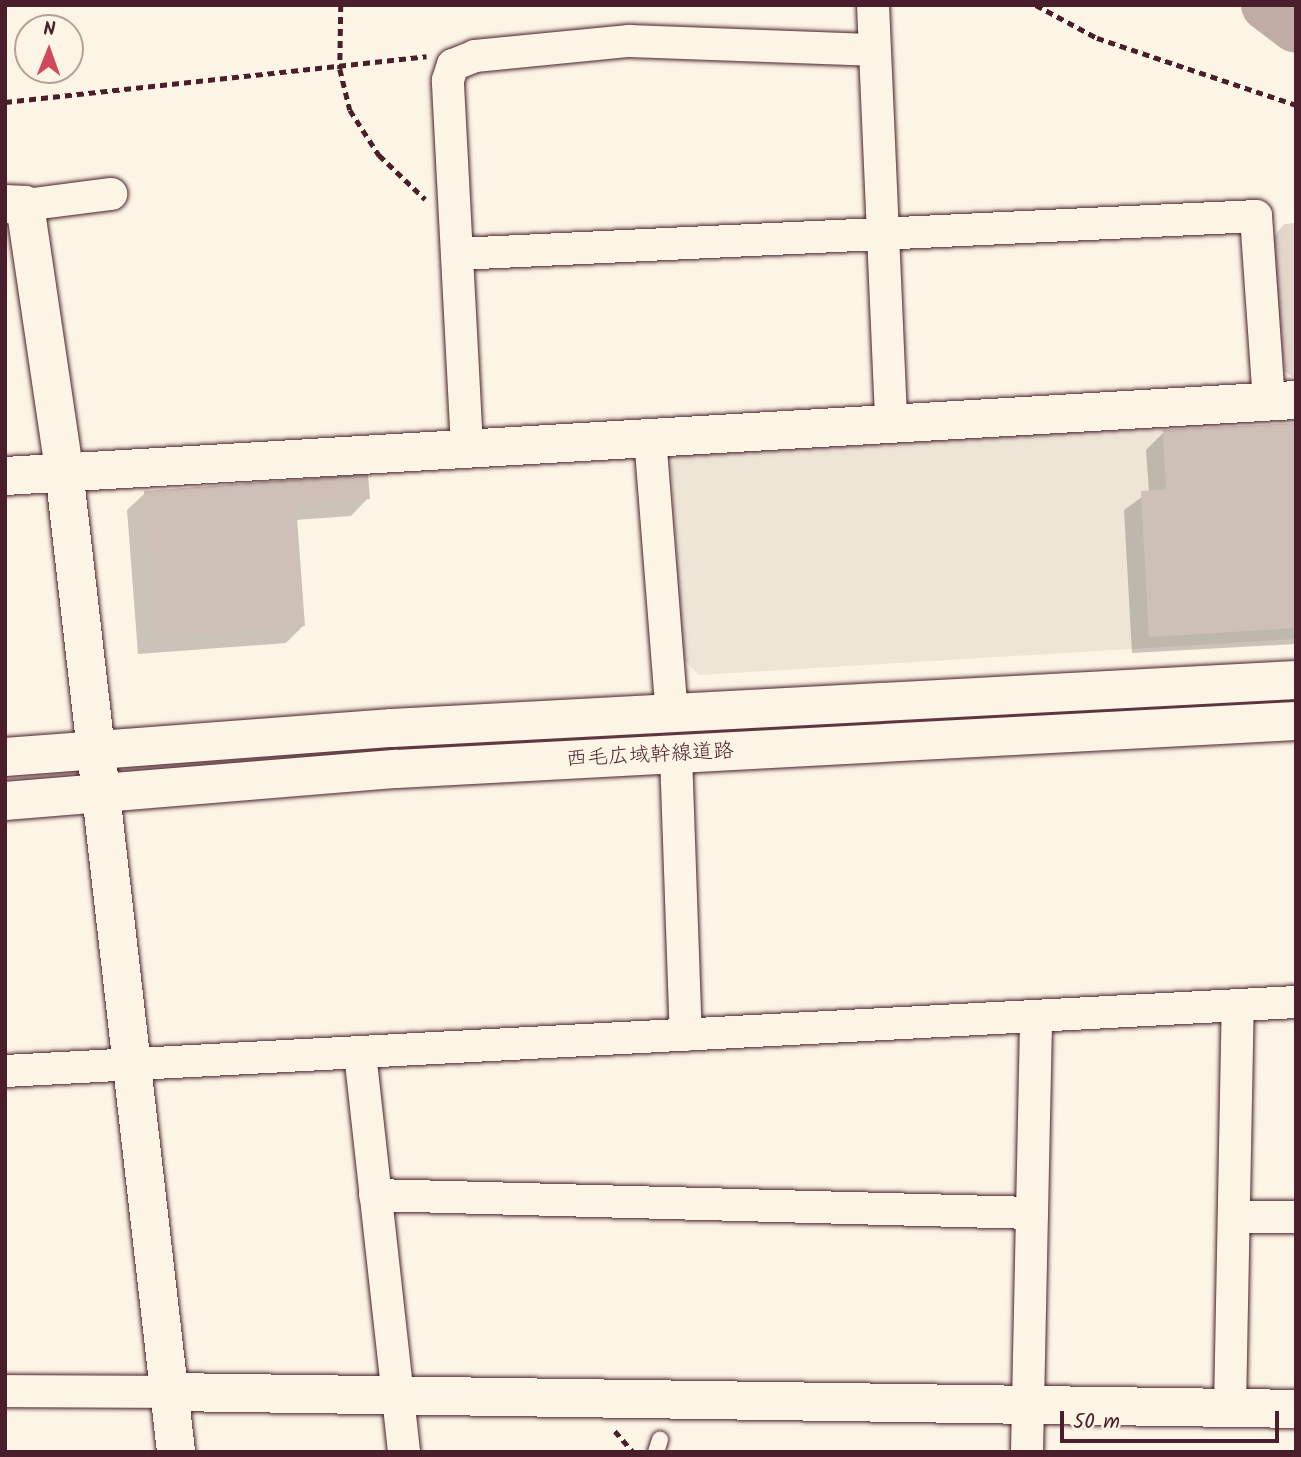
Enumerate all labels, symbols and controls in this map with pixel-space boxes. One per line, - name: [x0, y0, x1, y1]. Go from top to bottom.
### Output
- north arrow: [14, 14, 84, 84]
- text: N: [43, 15, 56, 45]
- street label: 西毛広域幹線道路: [565, 739, 735, 773]
- scale bar: [1063, 1398, 1282, 1442]
- text: 50 m: [1073, 1406, 1120, 1439]

